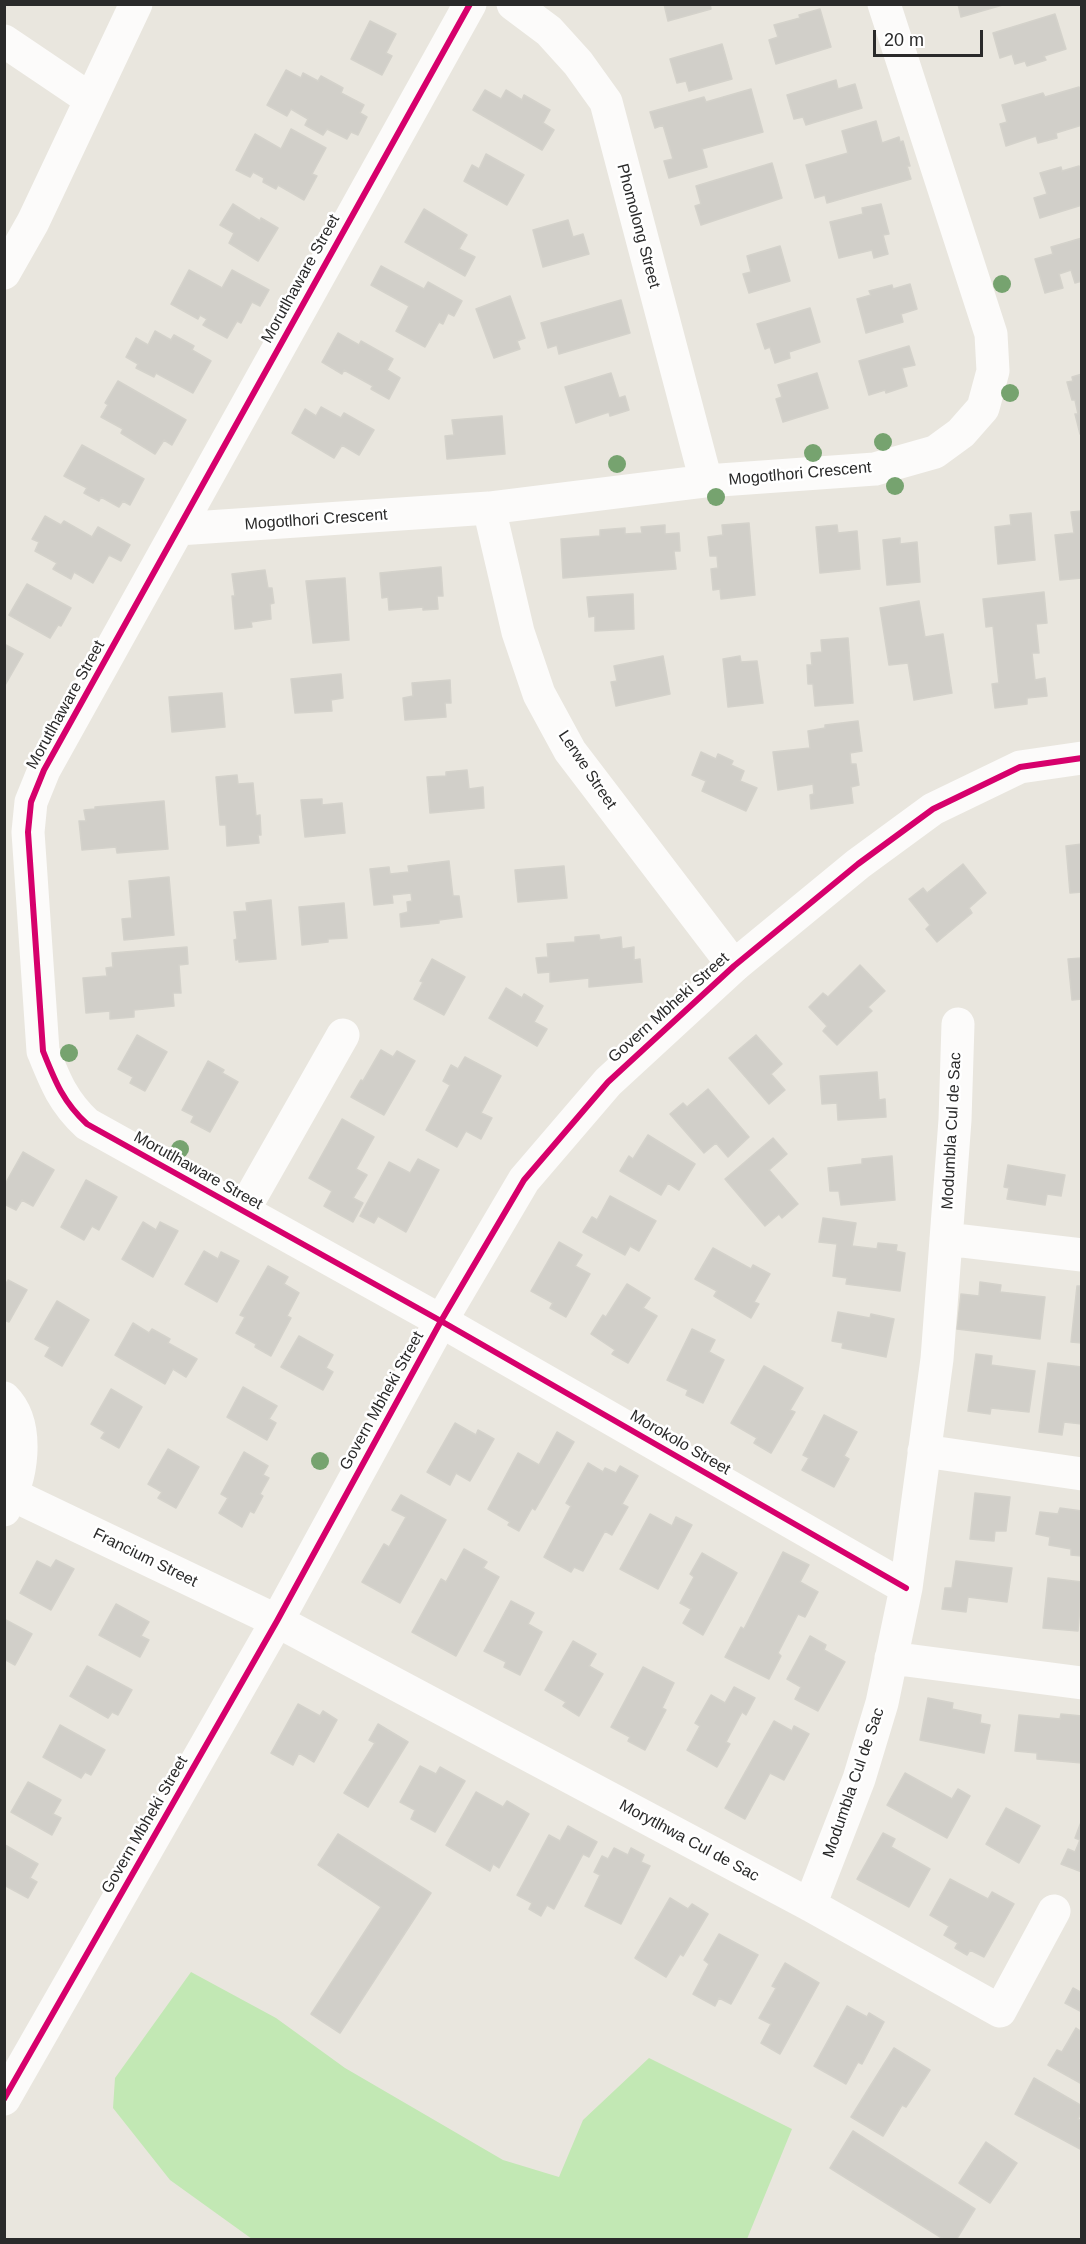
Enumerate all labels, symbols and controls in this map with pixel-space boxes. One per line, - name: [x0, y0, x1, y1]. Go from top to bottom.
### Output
- scale bar: [876, 18, 986, 56]
- text: 20 m: [884, 30, 924, 50]
- street label: Phomolong Street: [612, 162, 664, 290]
- street label: Morutlhaware Street: [258, 211, 344, 347]
- street label: Mogotlhori Crescent: [728, 458, 872, 490]
- street label: Mogotlhori Crescent: [244, 505, 388, 535]
- street label: Morutlhaware Street: [23, 637, 109, 773]
- street label: Lerwe Street: [554, 727, 620, 813]
- street label: Govern Mbheki Street: [605, 949, 733, 1067]
- street label: Modumbla Cul de Sac: [938, 1052, 966, 1210]
- street label: Morutlhaware Street: [130, 1128, 266, 1214]
- street label: Govern Mbheki Street: [336, 1328, 428, 1474]
- street label: Morokolo Street: [626, 1406, 734, 1480]
- street label: Francium Street: [90, 1524, 200, 1592]
- street label: Modumbla Cul de Sac: [819, 1705, 889, 1861]
- street label: Govern Mbheki Street: [98, 1753, 192, 1897]
- street label: Morytlhwa Cul de Sac: [616, 1796, 762, 1886]

